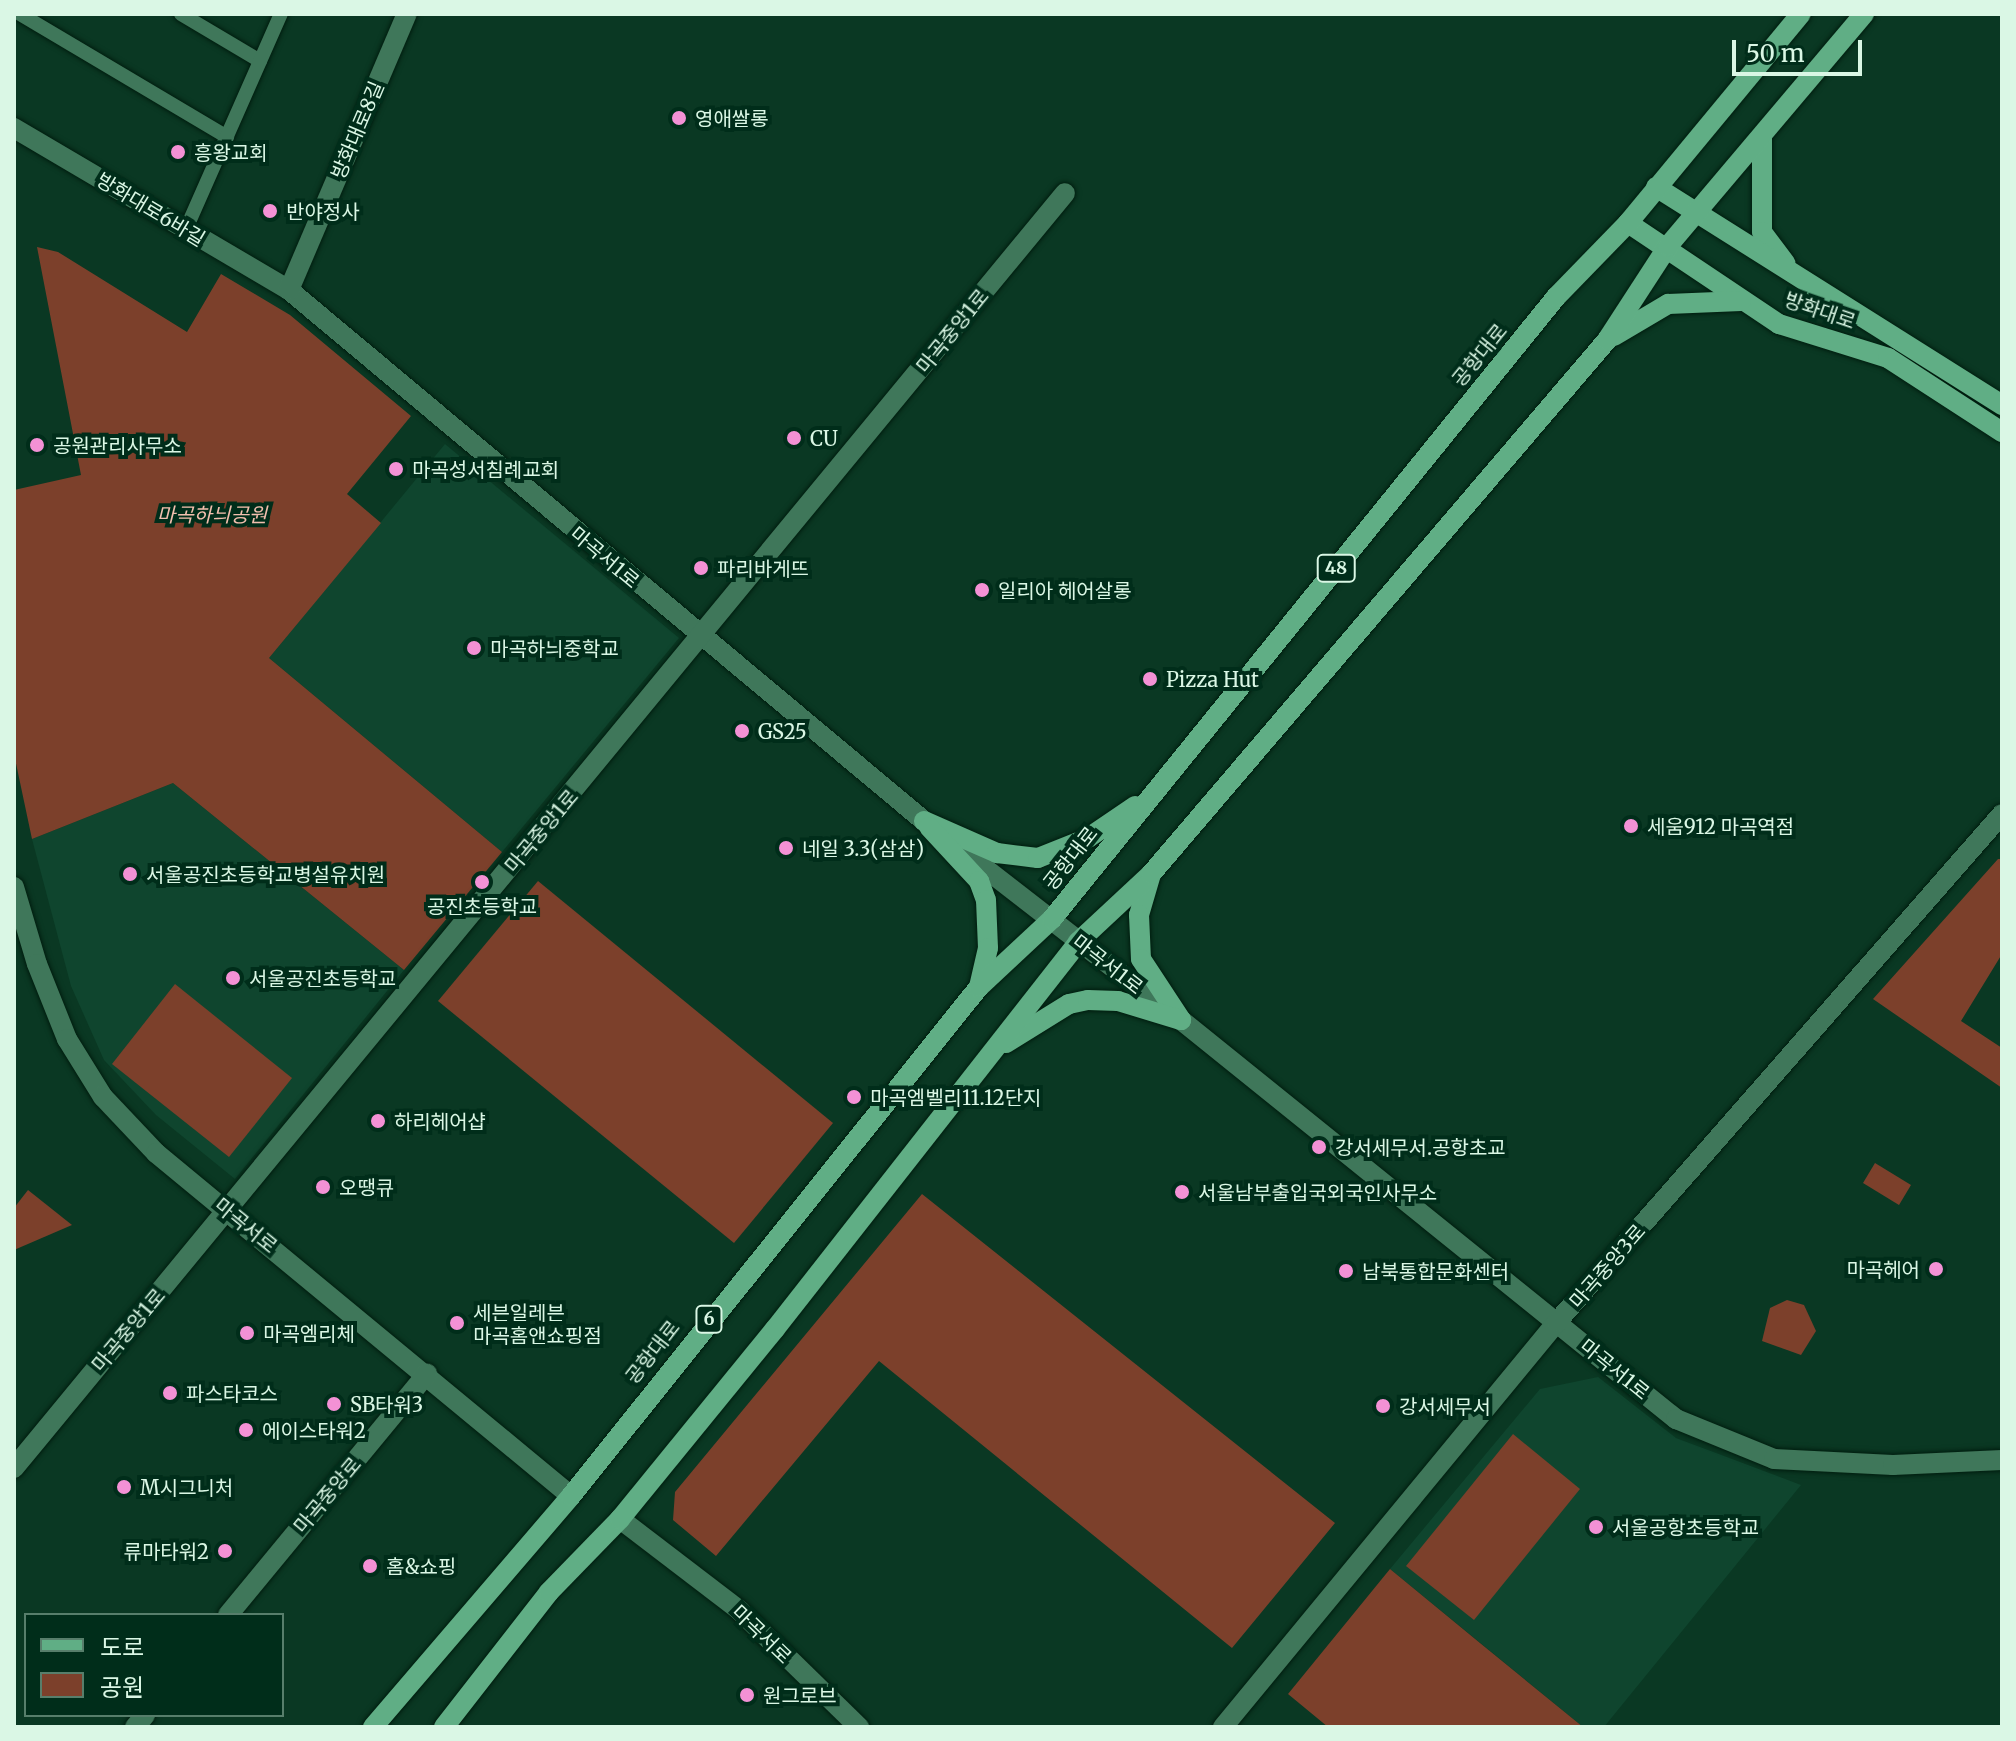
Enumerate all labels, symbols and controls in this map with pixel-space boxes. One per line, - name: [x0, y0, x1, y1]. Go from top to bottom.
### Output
- scale bar: [1736, 24, 1866, 74]
- text: 50 m: [1746, 38, 1805, 69]
- street label: 방화대로8길: [326, 77, 388, 183]
- place label: 영애쌀롱: [695, 106, 769, 130]
- marker: 영애쌀롱: [670, 109, 688, 127]
- place label: 흥왕교회: [194, 140, 268, 164]
- marker: 흥왕교회: [169, 143, 187, 161]
- street label: 방화대로6바길: [92, 167, 210, 251]
- place label: 반야정사: [286, 199, 360, 223]
- marker: 반야정사: [261, 202, 279, 220]
- street label: 마곡중앙1로: [911, 284, 993, 378]
- street label: 방화대로: [1781, 287, 1859, 333]
- street label: 공항대로: [1447, 319, 1511, 391]
- place label: CU: [810, 426, 838, 450]
- marker: CU: [785, 429, 803, 447]
- place label: 공원관리사무소: [53, 433, 182, 457]
- marker: 공원관리사무소: [28, 436, 46, 454]
- place label: 마곡성서침례교회: [412, 457, 559, 481]
- marker: 마곡성서침례교회: [387, 460, 405, 478]
- park label: 마곡하늬공원: [157, 502, 267, 526]
- street label: 마곡서1로: [566, 521, 644, 593]
- road number: 48: [1316, 554, 1356, 582]
- place label: 파리바게뜨: [717, 556, 809, 580]
- marker: 파리바게뜨: [692, 559, 710, 577]
- place label: 일리아 헤어살롱: [998, 578, 1132, 602]
- marker: 일리아 헤어살롱: [973, 581, 991, 599]
- place label: 마곡하늬중학교: [490, 636, 619, 660]
- marker: 마곡하늬중학교: [465, 639, 483, 657]
- place label: Pizza Hut: [1166, 667, 1259, 691]
- marker: Pizza Hut: [1141, 670, 1159, 688]
- place label: GS25: [758, 719, 807, 743]
- marker: GS25: [733, 722, 751, 740]
- street label: 마곡중앙1로: [499, 785, 583, 877]
- place label: 세움912 마곡역점: [1647, 814, 1794, 838]
- marker: 세움912 마곡역점: [1622, 817, 1640, 835]
- street label: 공항대로: [1038, 822, 1102, 894]
- place label: 네일 3.3(삼삼): [802, 836, 924, 860]
- marker: 네일 3.3(삼삼): [777, 839, 795, 857]
- place label: 서울공진초등학교병설유치원: [146, 862, 385, 886]
- marker: 서울공진초등학교병설유치원: [121, 865, 139, 883]
- marker: 공진초등학교: [473, 873, 491, 891]
- place label: 공진초등학교: [427, 894, 537, 918]
- street label: 마곡서1로: [1068, 929, 1148, 999]
- place label: 서울공진초등학교: [249, 966, 396, 990]
- marker: 서울공진초등학교: [224, 969, 242, 987]
- place label: 마곡엠벨리11.12단지: [870, 1085, 1041, 1109]
- marker: 마곡엠벨리11.12단지: [845, 1088, 863, 1106]
- place label: 하리헤어샵: [394, 1109, 486, 1133]
- marker: 하리헤어샵: [369, 1112, 387, 1130]
- place label: 강서세무서.공항초교: [1335, 1135, 1506, 1159]
- marker: 강서세무서.공항초교: [1310, 1138, 1328, 1156]
- place label: 오땡큐: [339, 1175, 394, 1199]
- marker: 오땡큐: [314, 1178, 332, 1196]
- place label: 서울남부출입국외국인사무소: [1198, 1180, 1437, 1204]
- marker: 서울남부출입국외국인사무소: [1173, 1183, 1191, 1201]
- street label: 마곡서로: [210, 1193, 282, 1257]
- street label: 마곡중앙3로: [1564, 1219, 1650, 1313]
- place label: 마곡헤어: [1846, 1257, 1920, 1281]
- place label: 남북통합문화센터: [1362, 1259, 1509, 1283]
- marker: 마곡헤어: [1927, 1260, 1945, 1278]
- marker: 남북통합문화센터: [1337, 1262, 1355, 1280]
- street label: 마곡중앙1로: [86, 1284, 170, 1376]
- place label: 세븐일레븐 마곡홈앤쇼핑점: [473, 1300, 602, 1347]
- road number: 6: [695, 1305, 723, 1333]
- marker: 세븐일레븐 마곡홈앤쇼핑점: [448, 1314, 466, 1332]
- street label: 공항대로: [620, 1316, 684, 1388]
- place label: 마곡엠리체: [263, 1321, 355, 1345]
- marker: 마곡엠리체: [238, 1324, 256, 1342]
- street label: 마곡서1로: [1575, 1334, 1655, 1404]
- place label: 파스타코스: [186, 1381, 278, 1405]
- marker: 파스타코스: [161, 1384, 179, 1402]
- place label: SB타워3: [350, 1392, 423, 1416]
- place label: 강서세무서: [1399, 1394, 1491, 1418]
- marker: SB타워3: [325, 1395, 343, 1413]
- marker: 강서세무서: [1374, 1397, 1392, 1415]
- place label: 에이스타워2: [262, 1418, 366, 1442]
- marker: 에이스타워2: [237, 1421, 255, 1439]
- street label: 마곡중앙로: [288, 1452, 366, 1538]
- place label: M시그니처: [140, 1475, 233, 1499]
- marker: M시그니처: [115, 1478, 133, 1496]
- place label: 서울공항초등학교: [1612, 1515, 1759, 1539]
- marker: 서울공항초등학교: [1587, 1518, 1605, 1536]
- place label: 류마타워2: [124, 1539, 209, 1563]
- marker: 류마타워2: [216, 1542, 234, 1560]
- place label: 홈&쇼핑: [386, 1554, 456, 1578]
- marker: 홈&쇼핑: [361, 1557, 379, 1575]
- street label: 마곡서로: [727, 1600, 797, 1668]
- legend: [24, 1613, 284, 1717]
- text: 도로: [100, 1632, 144, 1663]
- text: 공원: [100, 1672, 144, 1703]
- place label: 원그로브: [763, 1683, 837, 1707]
- marker: 원그로브: [738, 1686, 756, 1704]

